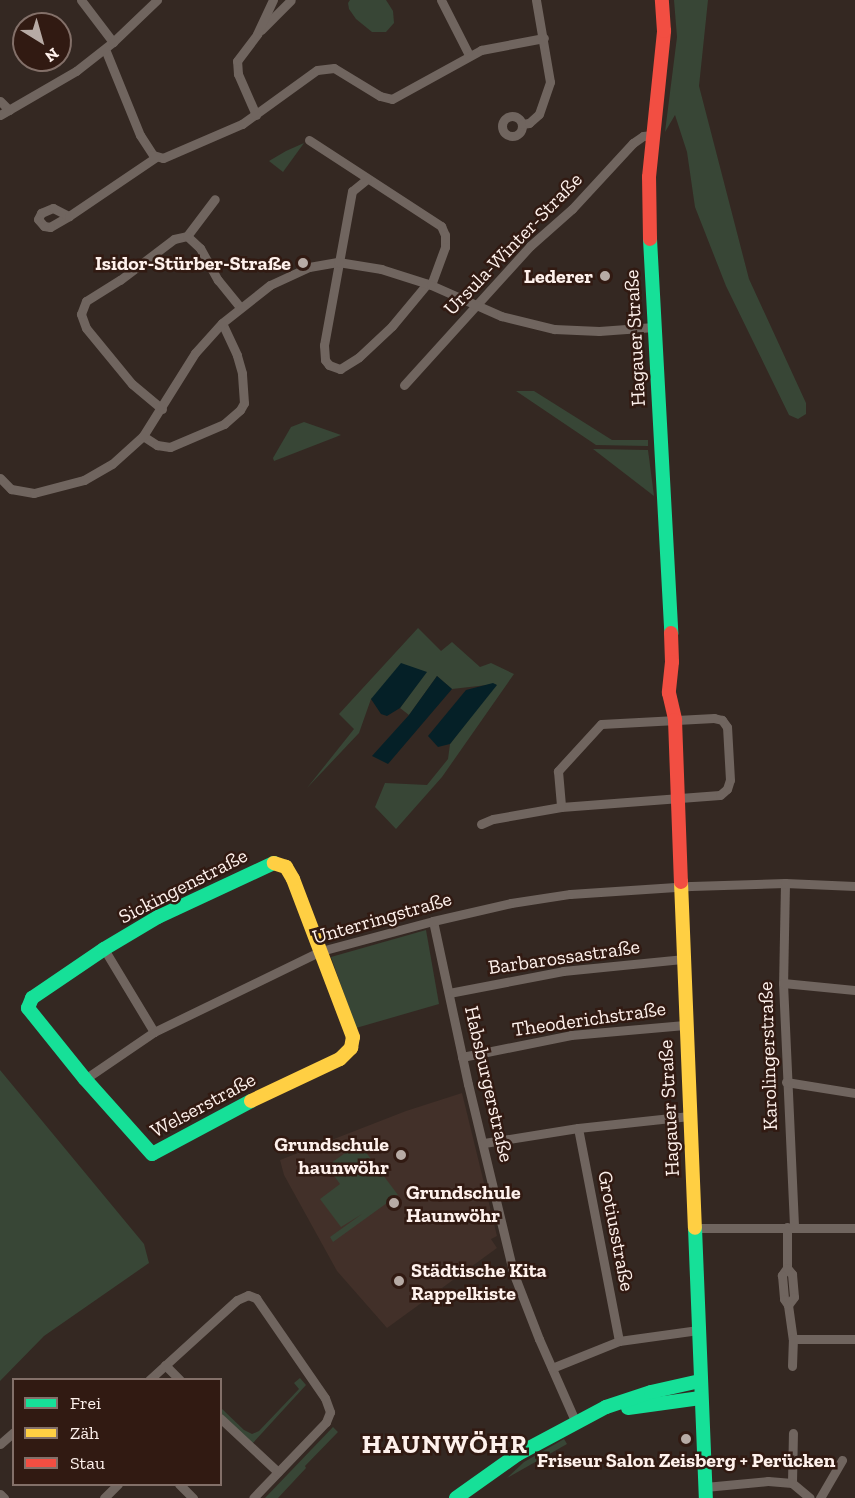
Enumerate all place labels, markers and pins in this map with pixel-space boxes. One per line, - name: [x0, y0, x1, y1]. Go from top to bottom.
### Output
- place label: Isidor-Stürber-Straße: [95, 251, 291, 275]
- marker: Isidor-Stürber-Straße: [296, 256, 310, 270]
- place label: Lederer: [524, 264, 593, 288]
- marker: Lederer: [598, 269, 612, 283]
- place label: Grundschule haunwöhr: [274, 1132, 389, 1179]
- marker: Grundschule haunwöhr: [394, 1148, 408, 1162]
- place label: Grundschule Haunwöhr: [406, 1180, 521, 1227]
- marker: Grundschule Haunwöhr: [387, 1196, 401, 1210]
- place label: Städtische Kita Rappelkiste: [411, 1258, 547, 1305]
- marker: Städtische Kita Rappelkiste: [392, 1274, 406, 1288]
- marker: Friseur Salon Zeisberg + Perücken: [679, 1432, 693, 1446]
- place label: Friseur Salon Zeisberg + Perücken: [537, 1448, 835, 1472]

